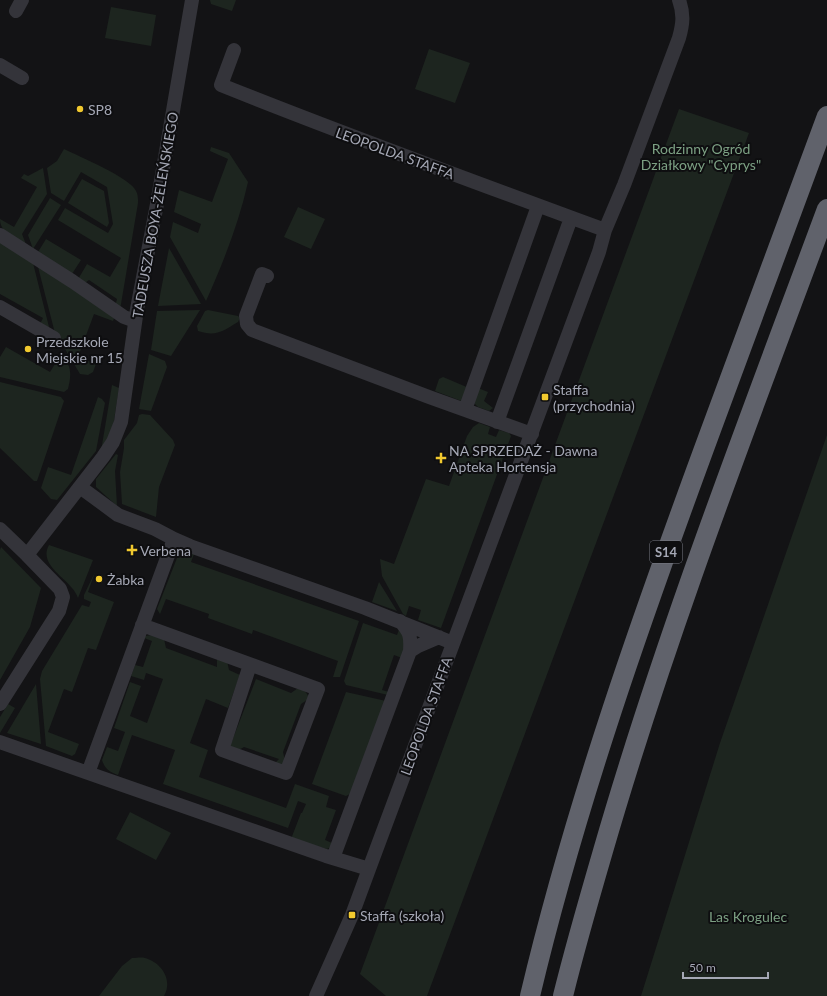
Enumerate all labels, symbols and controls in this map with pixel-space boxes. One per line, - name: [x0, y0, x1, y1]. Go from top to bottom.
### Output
- place label: SP8: [88, 101, 112, 118]
- marker: SP8: [75, 104, 85, 114]
- street label: TADEUSZA BOYA-ŻELEŃSKIEGO: [128, 111, 182, 319]
- street label: LEOPOLDA STAFFA: [333, 124, 457, 183]
- park label: Rodzinny Ogród Działkowy "Cyprys": [641, 140, 761, 173]
- place label: Przedszkole Miejskie nr 15: [36, 333, 123, 366]
- marker: Przedszkole Miejskie nr 15: [23, 344, 33, 354]
- place label: Staffa (przychodnia): [553, 381, 635, 414]
- marker: Staffa (przychodnia): [540, 392, 550, 402]
- place label: NA SPRZEDAŻ - Dawna Apteka Hortensja: [449, 442, 597, 475]
- marker: NA SPRZEDAŻ - Dawna Apteka Hortensja: [436, 453, 446, 463]
- road number: S14: [650, 541, 682, 563]
- place label: Verbena: [140, 542, 191, 559]
- marker: Verbena: [127, 545, 137, 555]
- place label: Żabka: [107, 571, 144, 588]
- marker: Żabka: [94, 574, 104, 584]
- street label: LEOPOLDA STAFFA: [397, 654, 456, 778]
- place label: Staffa (szkoła): [360, 907, 445, 924]
- park label: Las Krogulec: [709, 908, 787, 925]
- marker: Staffa (szkoła): [347, 910, 357, 920]
- scale bar: [683, 954, 768, 980]
- text: 50 m: [689, 960, 716, 975]

